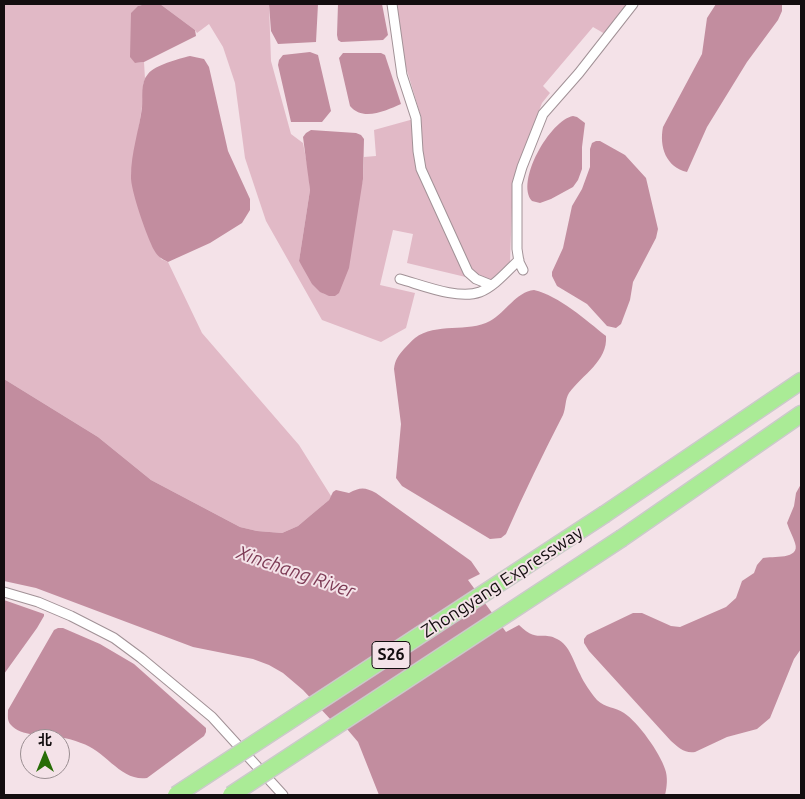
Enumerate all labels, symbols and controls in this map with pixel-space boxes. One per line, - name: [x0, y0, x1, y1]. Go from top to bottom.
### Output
- street label: Zhongyang Expressway: [417, 522, 587, 642]
- water label: Xinchang River: [234, 541, 358, 603]
- road number: S26: [372, 642, 410, 668]
- north arrow: [20, 729, 70, 779]
- text: 北: [38, 732, 52, 748]

